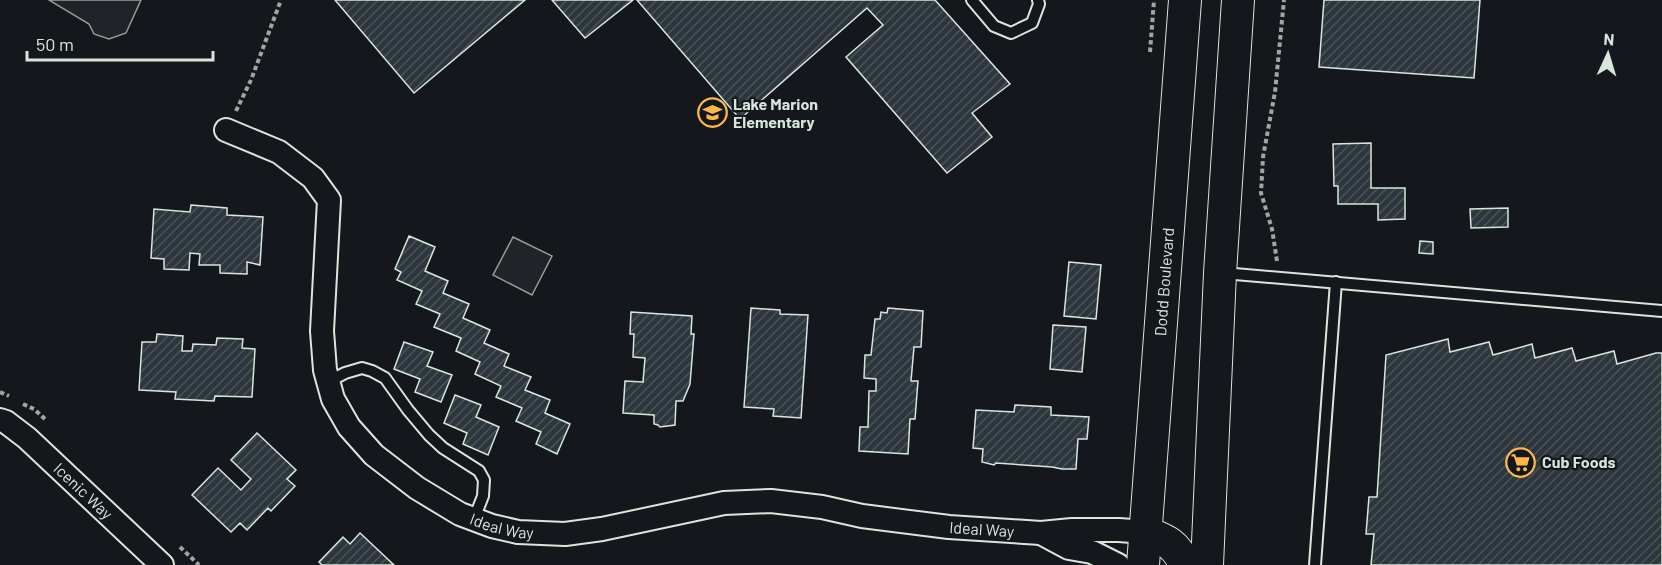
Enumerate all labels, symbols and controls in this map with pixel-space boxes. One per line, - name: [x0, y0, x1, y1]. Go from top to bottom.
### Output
- scale bar: [27, 24, 213, 62]
- north arrow: [1578, 24, 1638, 84]
- text: N: [1603, 29, 1615, 48]
- text: 50 m: [36, 33, 74, 55]
- place label: Lake Marion Elementary: [733, 94, 818, 131]
- school or university icon: Lake Marion Elementary: [696, 97, 728, 129]
- street label: Dodd Boulevard: [1150, 227, 1177, 337]
- supermarket icon: Cub Foods: [1505, 446, 1537, 478]
- place label: Cub Foods: [1542, 452, 1616, 471]
- street label: Icenic Way: [50, 458, 118, 523]
- street label: Ideal Way: [468, 509, 535, 542]
- street label: Ideal Way: [949, 517, 1016, 540]

